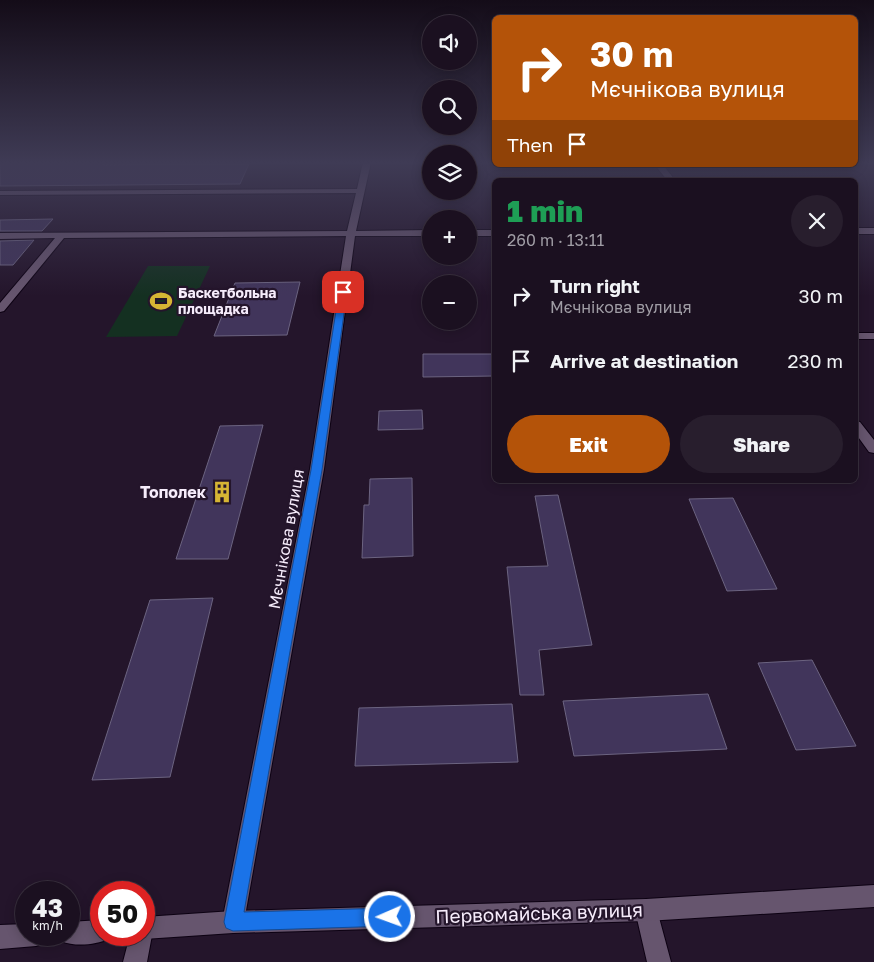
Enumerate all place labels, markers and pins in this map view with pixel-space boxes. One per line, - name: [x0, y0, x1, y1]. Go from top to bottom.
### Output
- pin: [322, 271, 364, 313]
- place label: Баскетбольна площадка: [178, 284, 276, 317]
- sports icon: Баскетбольна площадка: [148, 288, 174, 314]
- building icon: Тополек: [209, 479, 235, 505]
- place label: Тополек: [140, 482, 207, 502]

